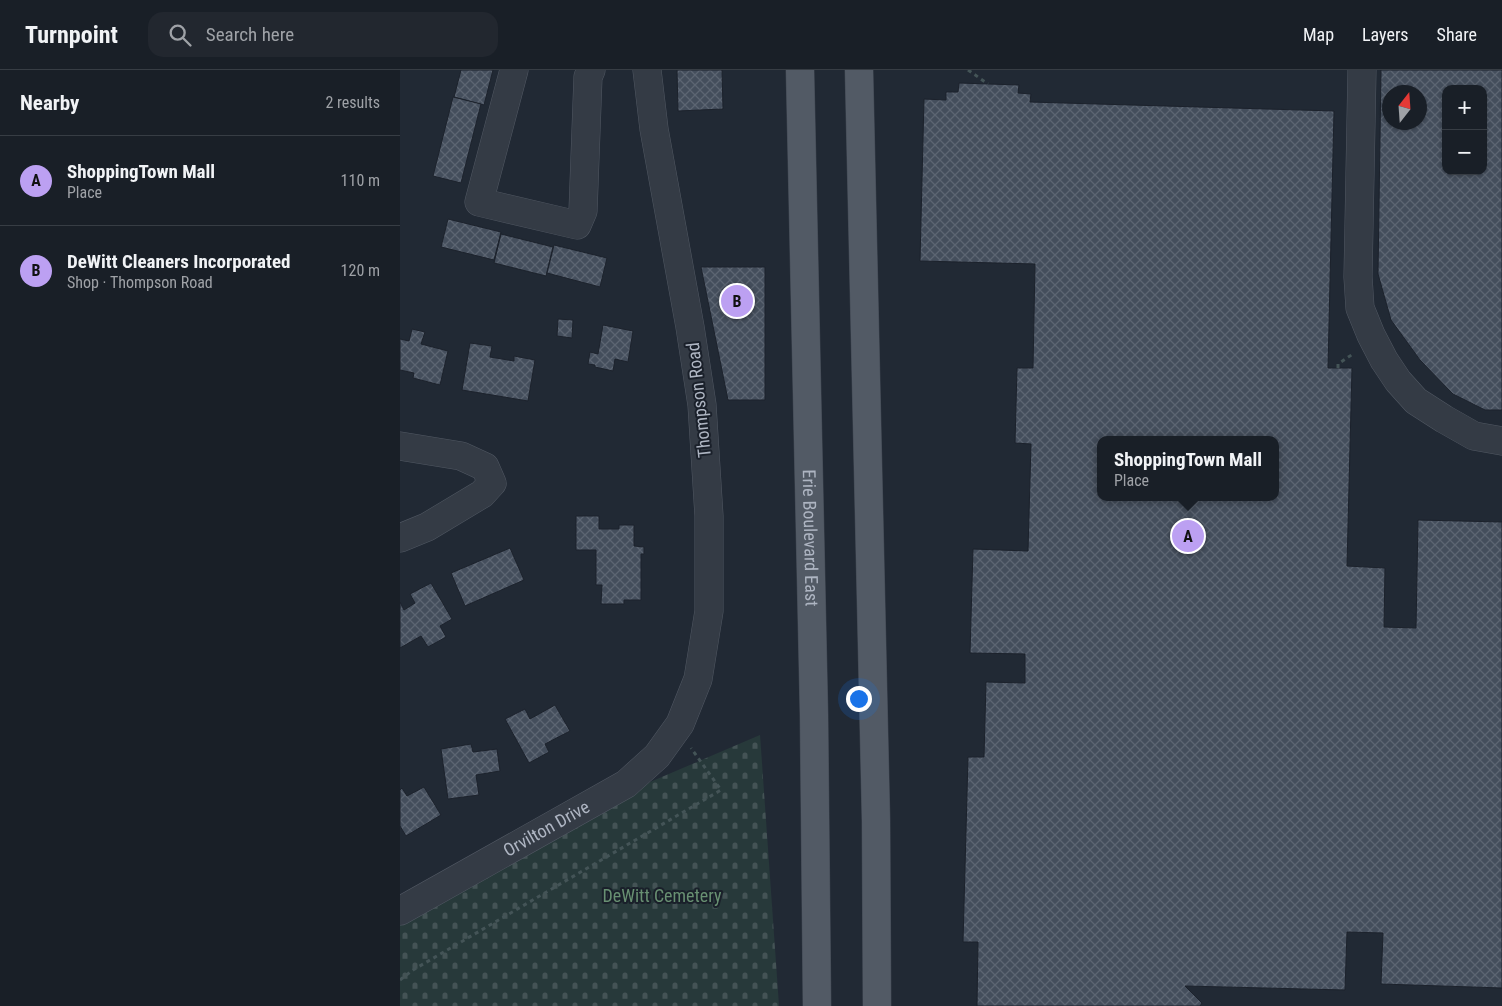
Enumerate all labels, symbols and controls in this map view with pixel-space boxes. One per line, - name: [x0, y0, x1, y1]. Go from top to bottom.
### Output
- search box: [148, 12, 498, 57]
- text: Turnpoint: [25, 21, 118, 49]
- icon: search: [166, 21, 194, 49]
- text: Search here: [206, 23, 294, 46]
- text: Map: [1303, 24, 1334, 45]
- text: Layers: [1362, 24, 1409, 45]
- text: Share: [1437, 24, 1477, 45]
- north arrow: [1382, 85, 1427, 130]
- map controls: [1442, 85, 1487, 175]
- button: +: [1442, 85, 1487, 130]
- text: Nearby: [20, 91, 79, 115]
- text: 2 results: [325, 93, 380, 112]
- button: −: [1442, 130, 1487, 175]
- text: ShoppingTown Mall: [67, 160, 215, 183]
- text: A: [31, 171, 41, 190]
- text: 110 m: [341, 171, 380, 190]
- text: Place: [67, 183, 102, 202]
- text: DeWitt Cleaners Incorporated: [67, 250, 290, 273]
- text: B: [32, 261, 40, 280]
- text: 120 m: [341, 261, 380, 280]
- text: Shop · Thompson Road: [67, 273, 213, 292]
- pin: B: [721, 282, 753, 320]
- street label: Thompson Road: [682, 341, 715, 459]
- popup: [1097, 436, 1279, 501]
- text: ShoppingTown Mall: [1114, 448, 1262, 471]
- street label: Erie Boulevard East: [799, 469, 823, 607]
- text: Place: [1114, 471, 1149, 490]
- pin: A: [1172, 517, 1204, 555]
- your location: [846, 686, 872, 712]
- street label: Orvilton Drive: [499, 796, 593, 861]
- park label: DeWitt Cemetery: [603, 885, 722, 906]

